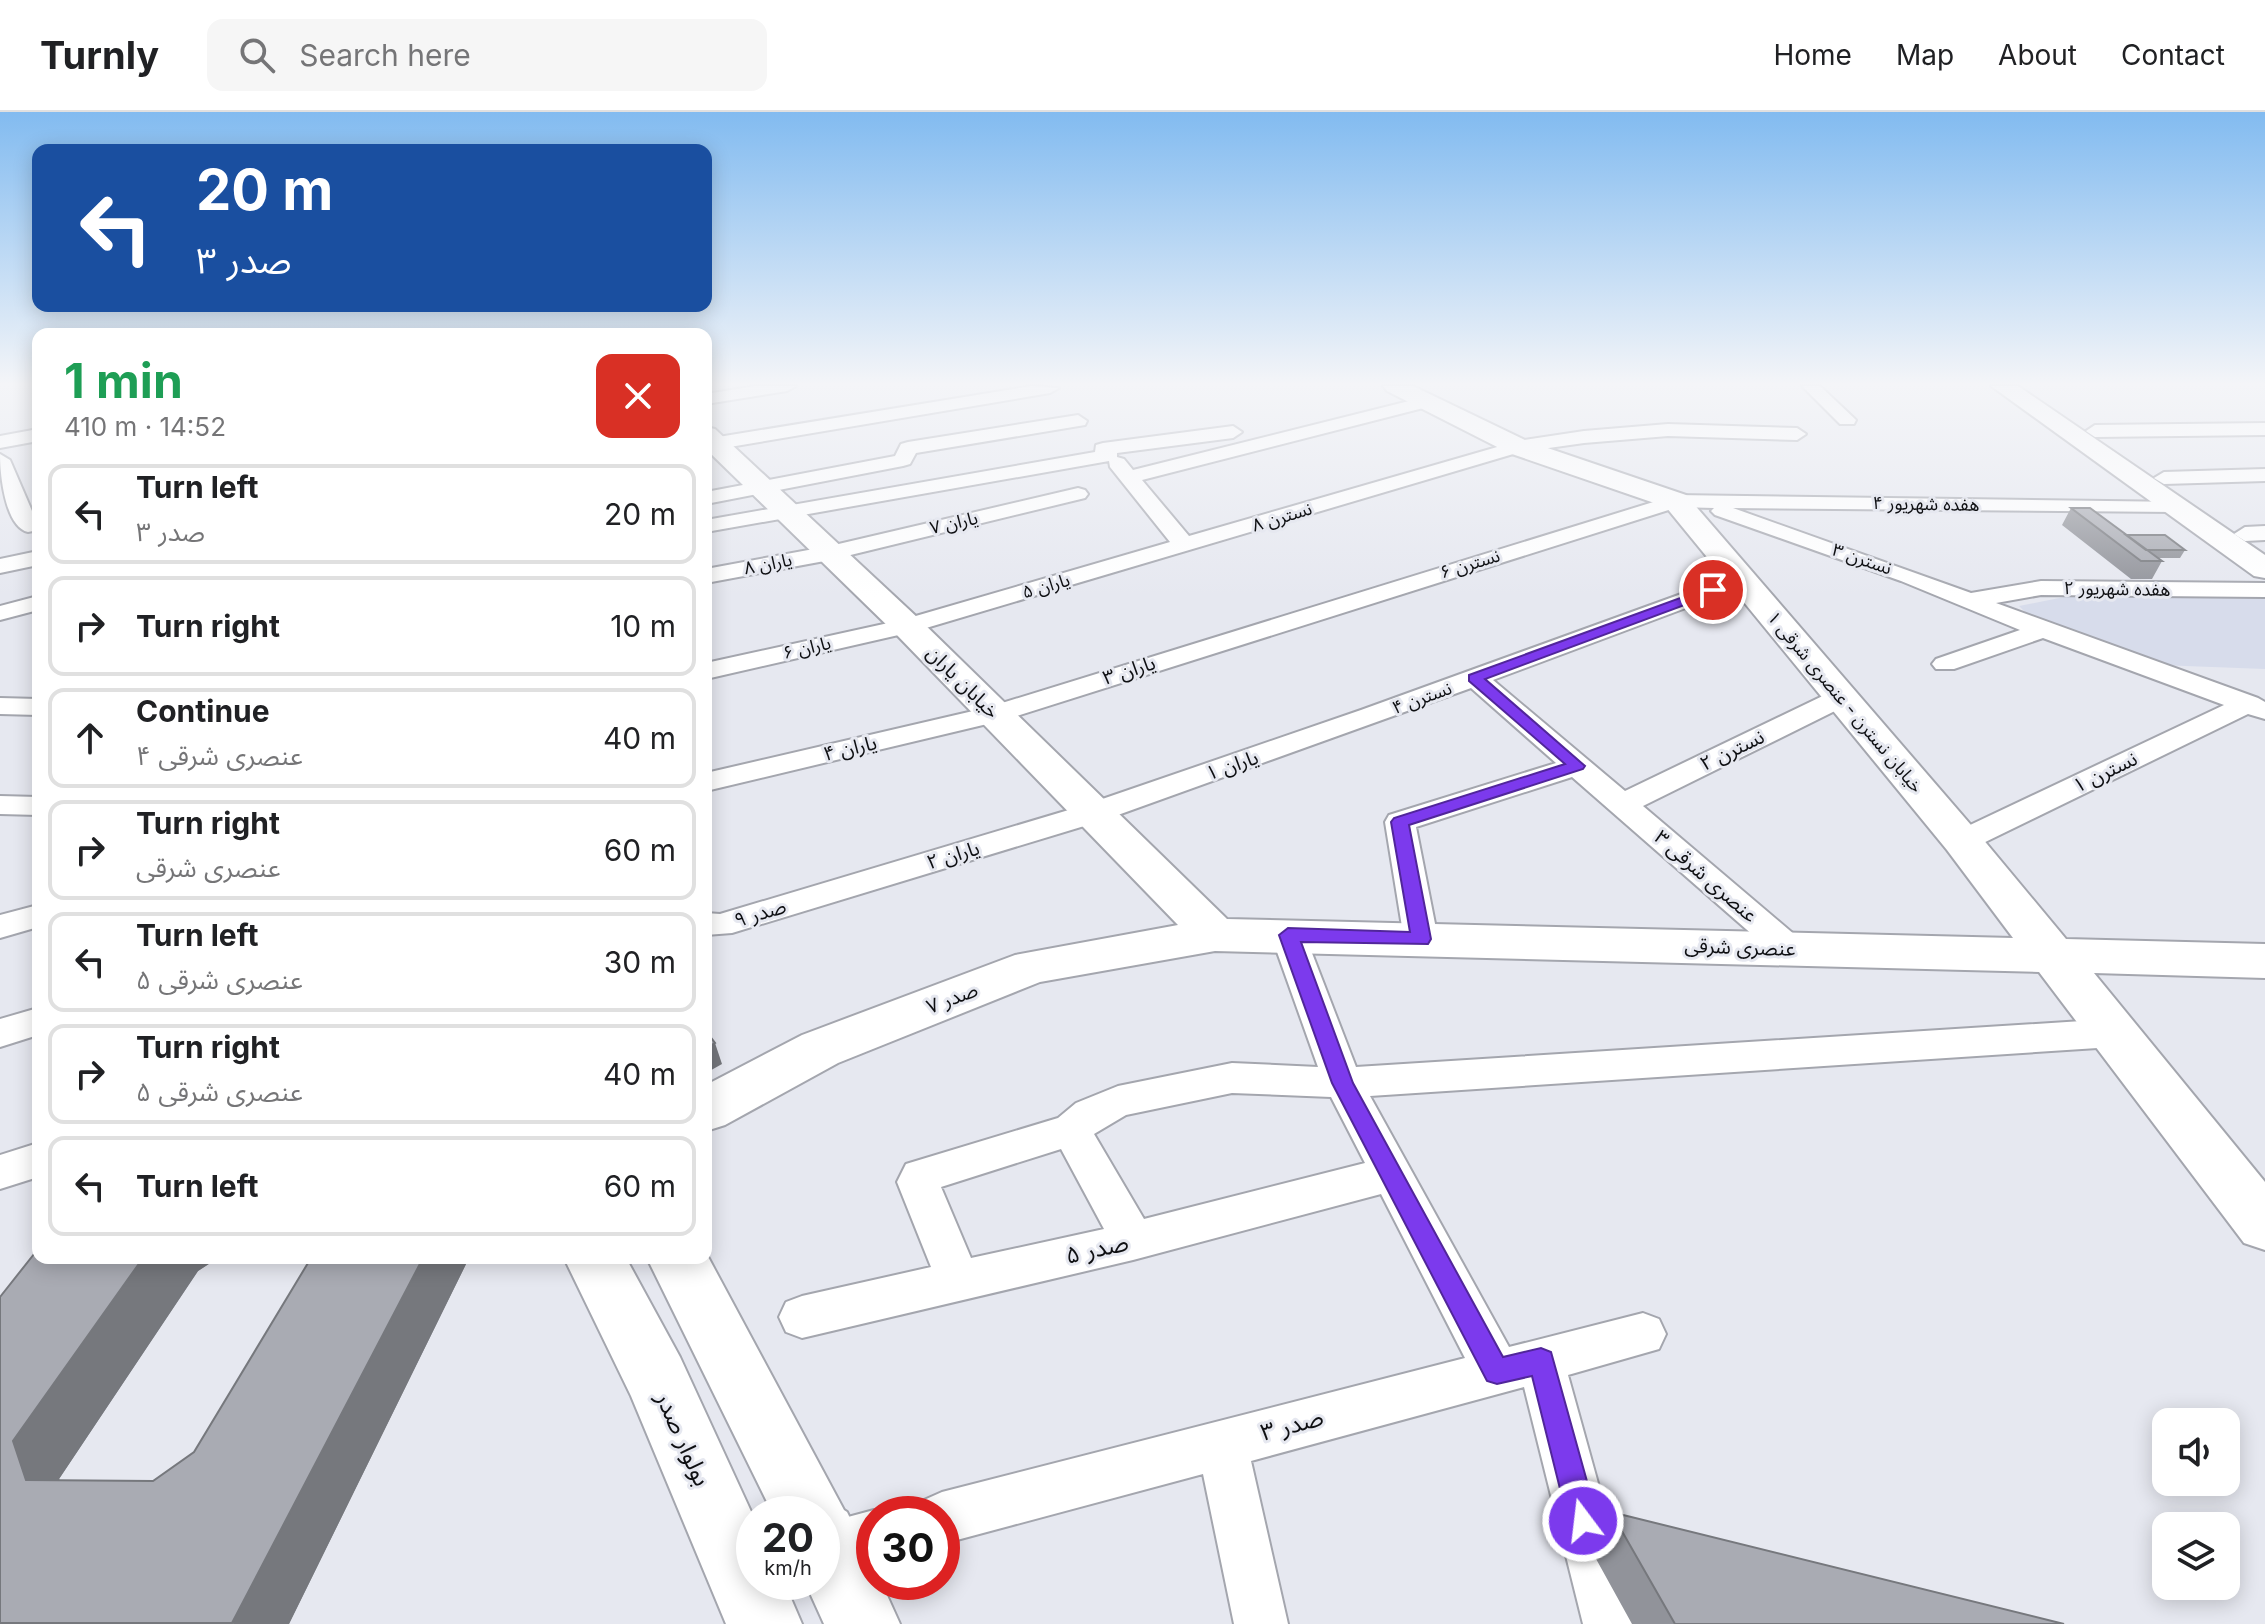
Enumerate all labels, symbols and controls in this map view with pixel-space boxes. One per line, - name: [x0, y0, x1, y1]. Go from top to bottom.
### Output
- search box: [207, 19, 767, 91]
- text: Turnly: [40, 32, 159, 78]
- icon: search: [235, 33, 279, 77]
- text: Search here: [299, 37, 471, 73]
- text: Home: [1773, 38, 1852, 72]
- text: Map: [1896, 38, 1954, 72]
- text: About: [1998, 38, 2077, 72]
- text: Contact: [2121, 38, 2225, 72]
- text: 20 m: [196, 156, 333, 224]
- icon: left: [64, 176, 168, 280]
- text: صدر ۳: [196, 238, 292, 282]
- text: 1 min: [64, 351, 183, 410]
- button: close: [596, 354, 680, 438]
- text: 410 m · 14:52: [64, 411, 226, 442]
- text: Turn left: [136, 469, 258, 505]
- icon: left: [68, 492, 112, 536]
- street label: هفده شهریور ۴: [1872, 492, 1980, 516]
- text: 20 m: [604, 496, 676, 532]
- street label: نسترن ۸: [1249, 497, 1315, 537]
- street label: یاران ۷: [928, 507, 980, 539]
- text: صدر ۳: [136, 516, 205, 547]
- street label: نسترن ۳: [1829, 539, 1895, 579]
- street label: نسترن ۶: [1437, 544, 1503, 584]
- street label: یاران ۸: [742, 549, 794, 579]
- pin: [1679, 556, 1747, 624]
- icon: arrive: [1691, 568, 1735, 612]
- street label: یاران ۵: [1020, 569, 1072, 603]
- street label: هفده شهریور ۲: [2063, 577, 2171, 601]
- icon: right: [68, 604, 112, 648]
- street label: خیابان نسترن - عنصری شرقی ۱: [1763, 607, 1927, 797]
- text: Turn right: [136, 608, 280, 644]
- text: 10 m: [610, 608, 676, 644]
- street label: یاران ۶: [781, 632, 833, 664]
- street label: خیابان یاران: [922, 641, 1004, 723]
- street label: یاران ۳: [1100, 650, 1158, 690]
- street label: نسترن ۴: [1389, 677, 1455, 719]
- text: Continue: [136, 693, 270, 729]
- icon: ahead: [68, 716, 112, 760]
- text: 40 m: [603, 720, 676, 756]
- street label: نسترن ۲: [1696, 724, 1768, 776]
- street label: یاران ۴: [821, 730, 879, 766]
- text: عنصری شرقی ۴: [136, 740, 303, 771]
- street label: یاران ۱: [1202, 745, 1262, 785]
- street label: نسترن ۱: [2069, 746, 2141, 798]
- text: Turn right: [136, 805, 280, 841]
- street label: عنصری شرقی ۳: [1650, 825, 1762, 927]
- icon: right: [68, 828, 112, 872]
- text: 60 m: [604, 832, 676, 868]
- street label: یاران ۲: [924, 836, 982, 874]
- text: عنصری شرقی: [136, 852, 281, 883]
- street label: صدر ۹: [731, 894, 789, 932]
- text: Turn left: [136, 917, 258, 953]
- street label: عنصری شرقی: [1684, 933, 1796, 961]
- icon: left: [68, 940, 112, 984]
- text: 30 m: [604, 944, 676, 980]
- text: عنصری شرقی ۵: [136, 964, 303, 995]
- street label: صدر ۷: [923, 977, 981, 1019]
- text: Turn right: [136, 1029, 280, 1065]
- icon: right: [68, 1052, 112, 1096]
- text: 40 m: [603, 1056, 676, 1092]
- text: عنصری شرقی ۵: [136, 1076, 303, 1107]
- icon: left: [68, 1164, 112, 1208]
- text: Turn left: [136, 1168, 258, 1204]
- text: 60 m: [604, 1168, 676, 1204]
- street label: صدر ۵: [1063, 1227, 1131, 1270]
- street label: بولوار صدر: [649, 1386, 717, 1490]
- street label: صدر ۳: [1257, 1402, 1326, 1447]
- map controls: [2152, 1408, 2240, 1600]
- button: sound: [2152, 1408, 2240, 1496]
- position arrow: [1541, 1479, 1625, 1563]
- speed limit sign: 30: [856, 1496, 960, 1600]
- button: layers: [2152, 1512, 2240, 1600]
- text: 20: [762, 1513, 814, 1562]
- text: km/h: [764, 1556, 812, 1580]

